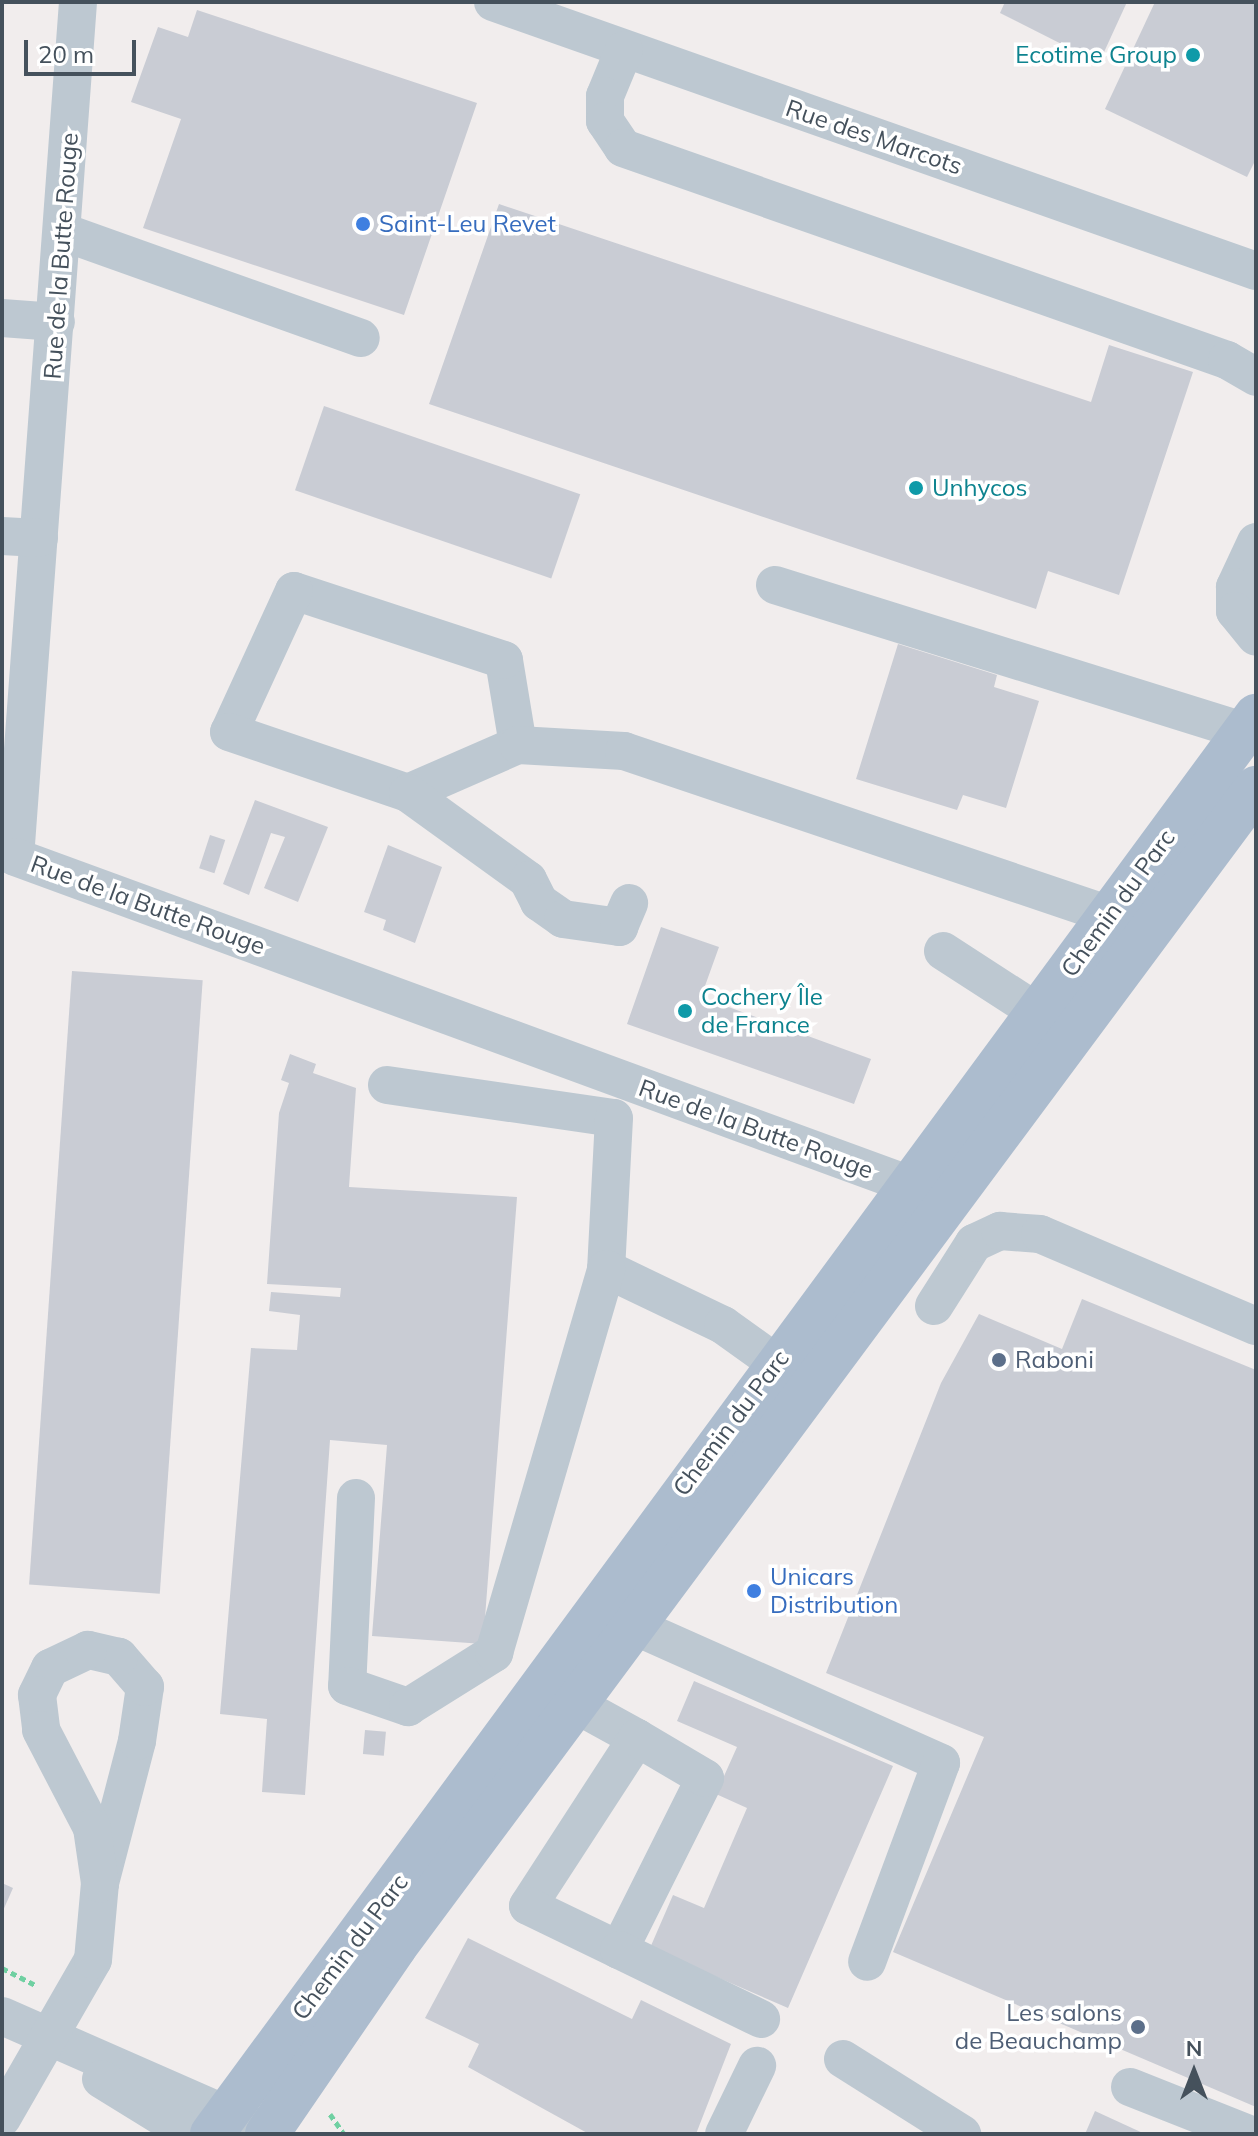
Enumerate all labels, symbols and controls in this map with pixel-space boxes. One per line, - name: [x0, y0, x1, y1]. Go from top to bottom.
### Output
- scale bar: [28, 24, 140, 74]
- text: 20 m: [38, 39, 94, 69]
- place label: Ecotime Group: [1015, 41, 1177, 69]
- marker: Ecotime Group: [1184, 46, 1202, 64]
- street label: Rue des Marcots: [782, 93, 966, 181]
- street label: Rue de la Butte Rouge: [38, 132, 84, 380]
- place label: Saint-Leu Revet: [379, 210, 556, 238]
- marker: Saint-Leu Revet: [354, 215, 372, 233]
- place label: Unhycos: [932, 474, 1027, 502]
- marker: Unhycos: [907, 479, 925, 497]
- street label: Chemin du Parc: [1055, 824, 1181, 982]
- street label: Rue de la Butte Rouge: [27, 849, 269, 961]
- place label: Cochery Île de France: [701, 983, 823, 1039]
- marker: Cochery Île de France: [676, 1002, 694, 1020]
- street label: Rue de la Butte Rouge: [635, 1073, 877, 1185]
- street label: Chemin du Parc: [667, 1344, 795, 1502]
- place label: Raboni: [1015, 1346, 1094, 1374]
- marker: Raboni: [990, 1351, 1008, 1369]
- place label: Unicars Distribution: [770, 1563, 898, 1619]
- marker: Unicars Distribution: [745, 1582, 763, 1600]
- street label: Chemin du Parc: [286, 1868, 414, 2026]
- place label: Les salons de Beauchamp: [955, 1999, 1122, 2055]
- marker: Les salons de Beauchamp: [1129, 2018, 1147, 2036]
- north arrow: [1154, 2032, 1234, 2112]
- text: N: [1186, 2034, 1202, 2062]

